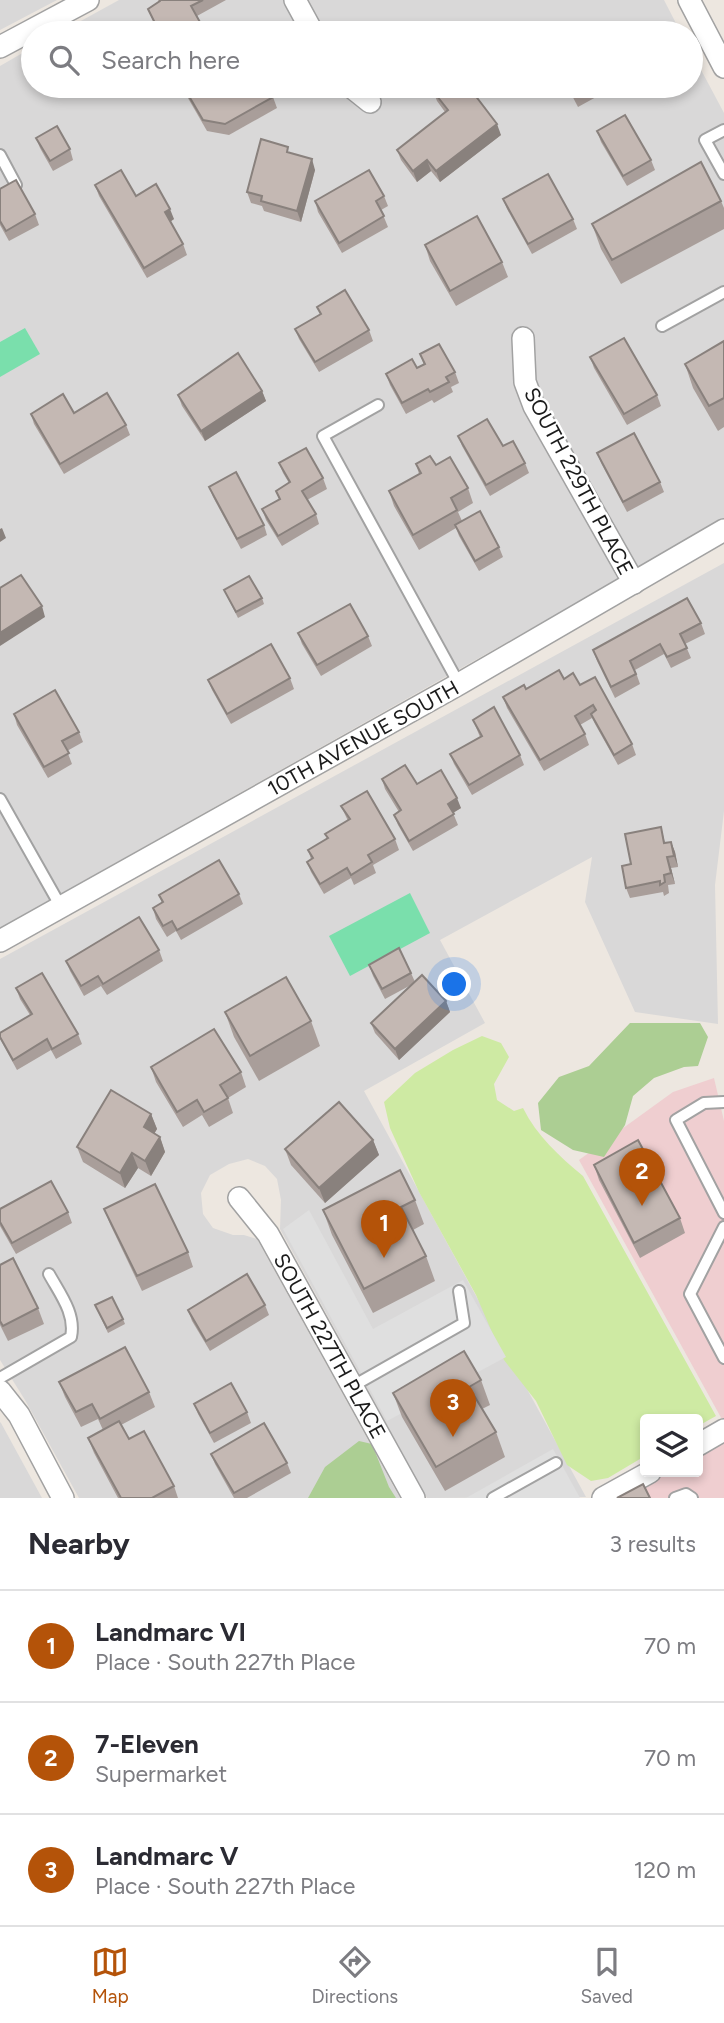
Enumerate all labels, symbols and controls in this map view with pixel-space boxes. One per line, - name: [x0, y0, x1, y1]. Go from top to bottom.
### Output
- search box: [21, 21, 703, 98]
- icon: search: [45, 41, 83, 79]
- text: Search here: [101, 44, 240, 76]
- street label: SOUTH 229TH PLACE: [519, 383, 639, 579]
- street label: 10TH AVENUE SOUTH: [263, 675, 463, 801]
- your location: [437, 967, 471, 1001]
- pin: 2: [619, 1148, 665, 1206]
- pin: 1: [361, 1200, 407, 1258]
- street label: SOUTH 227TH PLACE: [269, 1249, 391, 1443]
- pin: 3: [430, 1379, 476, 1437]
- map controls: [640, 1414, 703, 1477]
- button: layers: [640, 1414, 703, 1477]
- text: Nearby: [28, 1525, 130, 1562]
- text: 3 results: [609, 1530, 696, 1558]
- text: Landmarc VI: [95, 1616, 246, 1648]
- text: 1: [46, 1632, 56, 1660]
- text: 70 m: [644, 1632, 696, 1660]
- text: Place · South 227th Place: [95, 1648, 355, 1676]
- text: 7-Eleven: [95, 1728, 199, 1760]
- text: 2: [44, 1744, 58, 1772]
- text: 70 m: [644, 1744, 696, 1772]
- text: Supermarket: [95, 1760, 227, 1788]
- text: Landmarc V: [95, 1840, 239, 1872]
- text: 3: [45, 1856, 57, 1884]
- text: 120 m: [634, 1856, 696, 1884]
- text: Place · South 227th Place: [95, 1872, 355, 1900]
- tab: Map: [91, 1943, 129, 2008]
- tab: Directions: [311, 1943, 398, 2008]
- tab: Saved: [580, 1943, 633, 2008]

